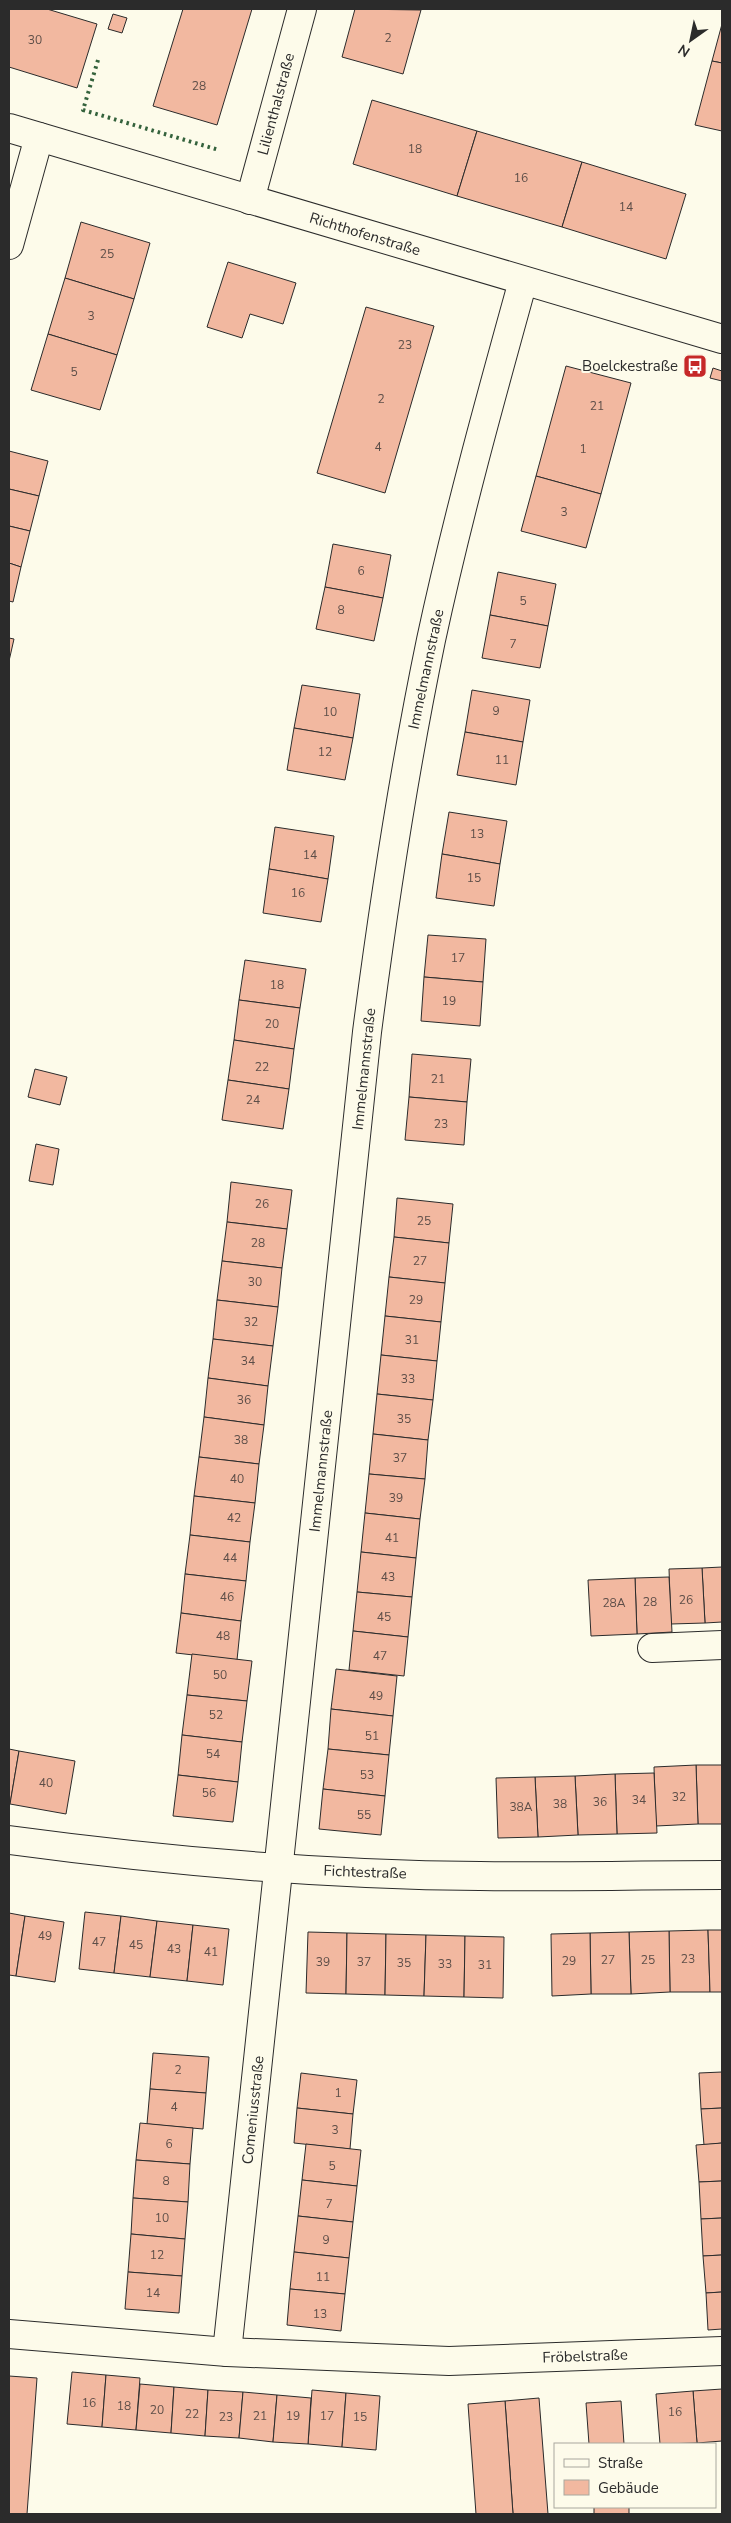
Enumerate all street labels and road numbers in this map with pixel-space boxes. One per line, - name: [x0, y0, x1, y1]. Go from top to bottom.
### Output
- street label: Lilienthalstraße: [253, 51, 299, 157]
- street label: Richthofenstraße: [307, 208, 423, 260]
- street label: Immelmannstraße: [403, 607, 449, 731]
- street label: Immelmannstraße: [348, 1007, 380, 1131]
- street label: Immelmannstraße: [305, 1409, 337, 1533]
- street label: Fichtestraße: [323, 1861, 407, 1883]
- street label: Comeniusstraße: [237, 2055, 269, 2165]
- street label: Fröbelstraße: [542, 2345, 628, 2367]

